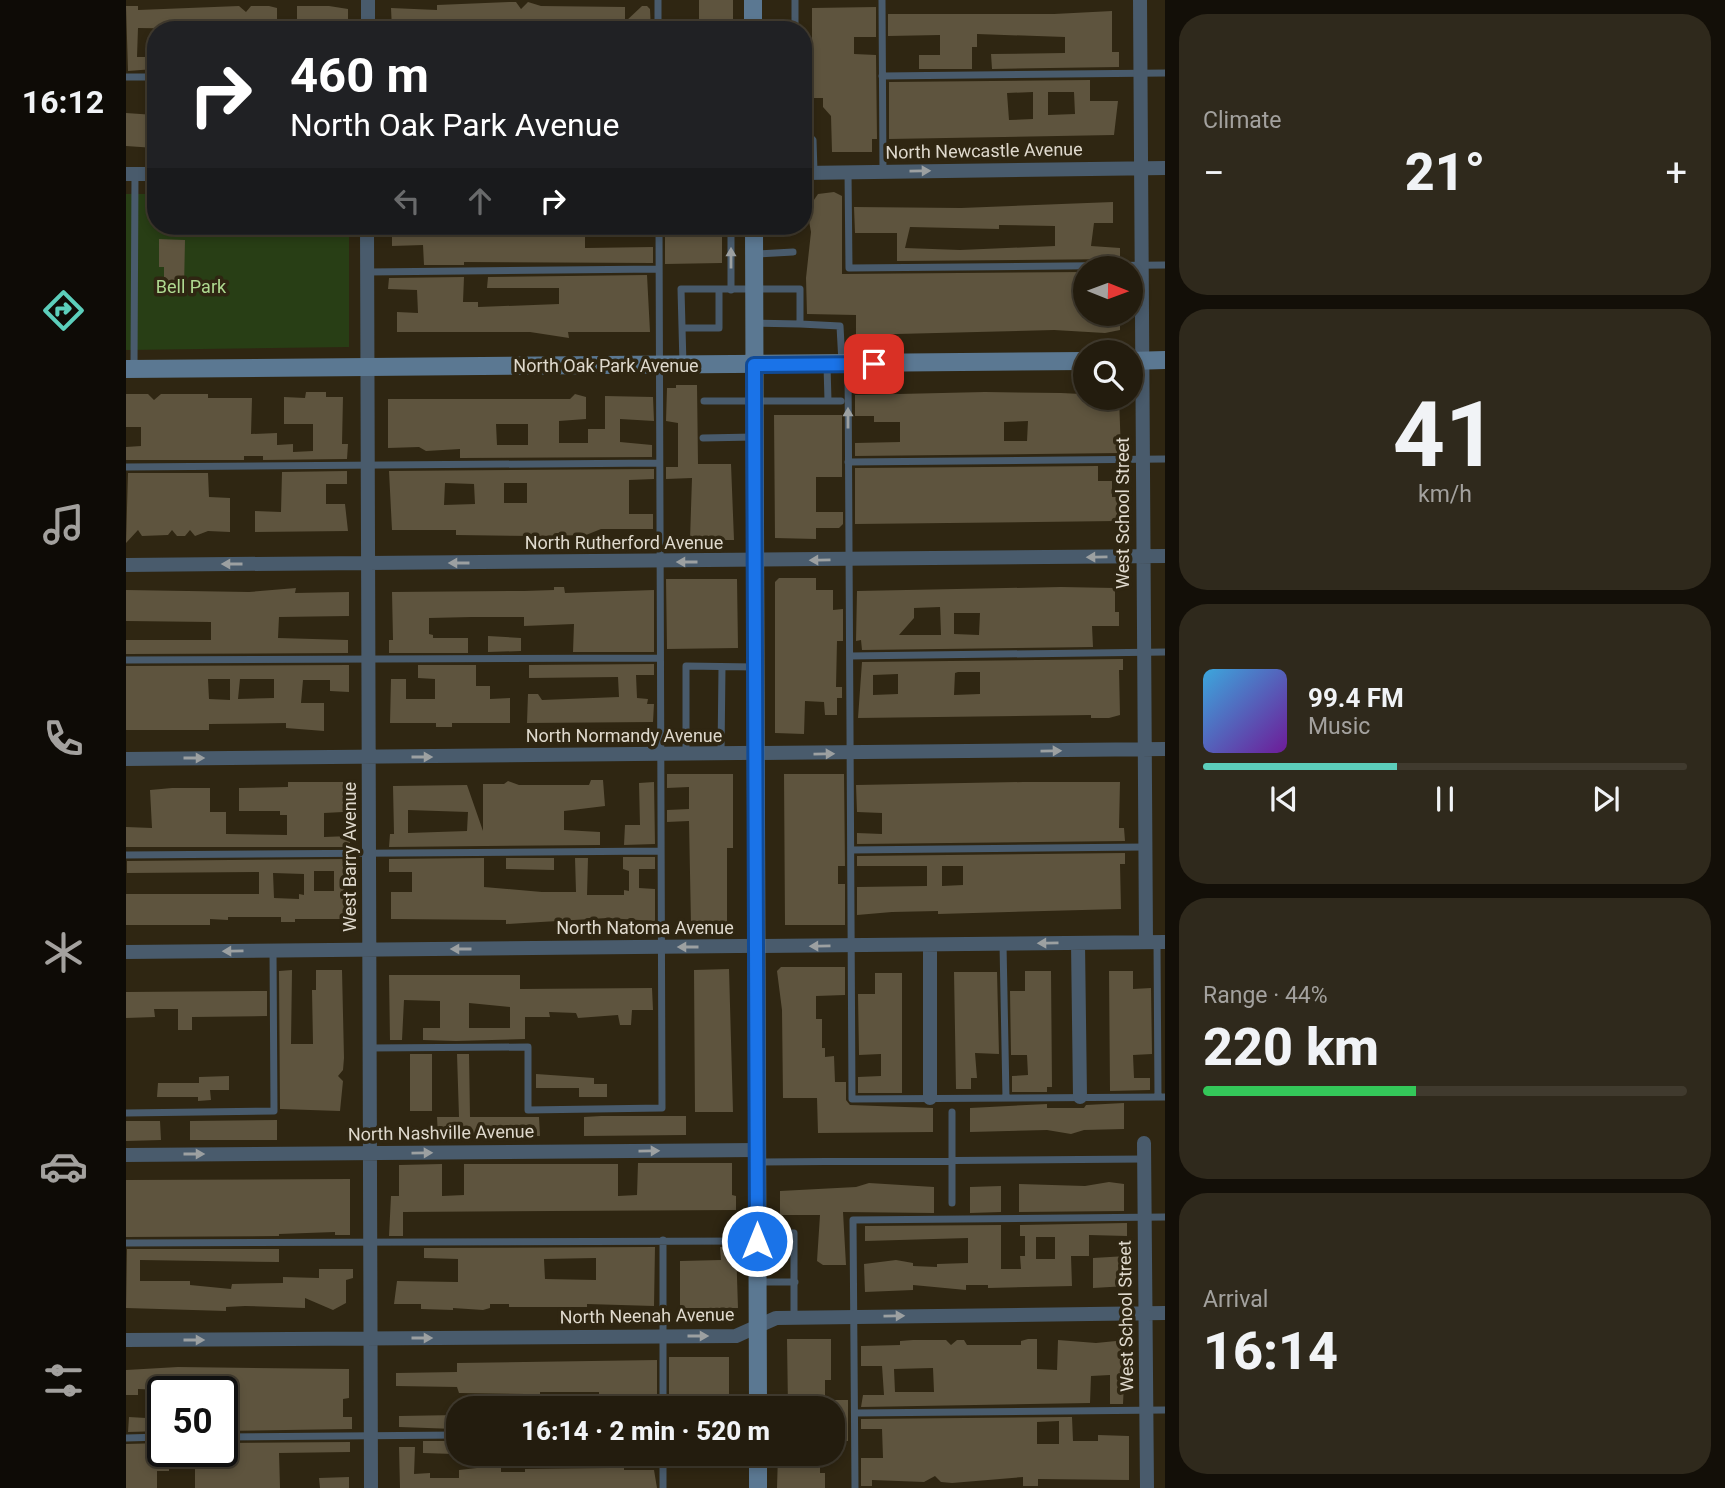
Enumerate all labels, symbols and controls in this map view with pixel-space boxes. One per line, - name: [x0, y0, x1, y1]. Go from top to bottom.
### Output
- text: 460 m: [290, 47, 429, 104]
- icon: right: [175, 49, 266, 140]
- text: 16:12: [22, 83, 104, 121]
- text: North Oak Park Avenue: [290, 106, 619, 144]
- text: Climate: [1203, 107, 1282, 134]
- street label: North Newcastle Avenue: [885, 138, 1083, 163]
- text: 21°: [1405, 142, 1485, 203]
- text: −: [1203, 151, 1225, 195]
- text: +: [1665, 151, 1687, 195]
- one-way arrow: [910, 165, 932, 177]
- icon: left: [388, 182, 426, 220]
- icon: ahead: [461, 182, 499, 220]
- icon: right: [534, 182, 572, 220]
- one-way arrow: [725, 246, 737, 268]
- north arrow: [1073, 256, 1143, 326]
- map controls: [1073, 256, 1143, 410]
- park label: Bell Park: [156, 276, 227, 297]
- icon: directions: [39, 286, 88, 335]
- pin: [844, 334, 904, 394]
- button: search: [1073, 340, 1143, 410]
- icon: arrive: [855, 345, 893, 383]
- street label: North Oak Park Avenue: [513, 355, 699, 376]
- text: 41: [1393, 382, 1497, 488]
- one-way arrow: [842, 407, 854, 429]
- street label: West School Street: [1112, 437, 1133, 589]
- text: km/h: [1418, 481, 1472, 508]
- icon: music: [39, 500, 88, 549]
- street label: North Rutherford Avenue: [525, 532, 723, 553]
- one-way arrow: [1086, 551, 1108, 563]
- one-way arrow: [809, 555, 831, 566]
- one-way arrow: [675, 556, 697, 568]
- one-way arrow: [448, 557, 470, 569]
- one-way arrow: [220, 559, 242, 570]
- text: 99.4 FM: [1308, 683, 1404, 713]
- text: Music: [1308, 713, 1370, 740]
- icon: phone: [39, 714, 88, 763]
- street label: North Normandy Avenue: [526, 725, 722, 746]
- one-way arrow: [1041, 745, 1063, 757]
- one-way arrow: [813, 748, 835, 760]
- one-way arrow: [411, 751, 433, 763]
- one-way arrow: [183, 752, 205, 764]
- icon: previous: [1265, 780, 1303, 818]
- icon: pause: [1426, 780, 1464, 818]
- icon: next: [1587, 780, 1625, 818]
- street label: West Barry Avenue: [339, 782, 360, 932]
- street label: North Natoma Avenue: [556, 917, 734, 938]
- icon: climate: [39, 928, 88, 977]
- one-way arrow: [1037, 938, 1059, 949]
- one-way arrow: [809, 940, 831, 952]
- one-way arrow: [677, 941, 699, 953]
- one-way arrow: [449, 943, 471, 955]
- one-way arrow: [222, 945, 244, 957]
- text: Range · 44%: [1203, 982, 1328, 1009]
- text: 220 km: [1203, 1017, 1379, 1078]
- street label: North Nashville Avenue: [348, 1120, 534, 1145]
- icon: car: [39, 1142, 88, 1191]
- one-way arrow: [638, 1145, 660, 1156]
- one-way arrow: [411, 1147, 433, 1159]
- one-way arrow: [183, 1148, 205, 1160]
- position arrow: [720, 1204, 794, 1278]
- street label: West School Street: [1114, 1240, 1137, 1392]
- text: Arrival: [1203, 1286, 1268, 1313]
- street label: North Neenah Avenue: [559, 1303, 735, 1328]
- one-way arrow: [883, 1310, 905, 1322]
- text: 16:14: [1203, 1321, 1338, 1382]
- one-way arrow: [687, 1330, 709, 1342]
- one-way arrow: [411, 1332, 433, 1344]
- one-way arrow: [183, 1334, 205, 1346]
- icon: filters: [39, 1356, 88, 1405]
- speed limit sign: 50: [147, 1376, 238, 1467]
- text: 16:14 · 2 min · 520 m: [521, 1416, 770, 1446]

